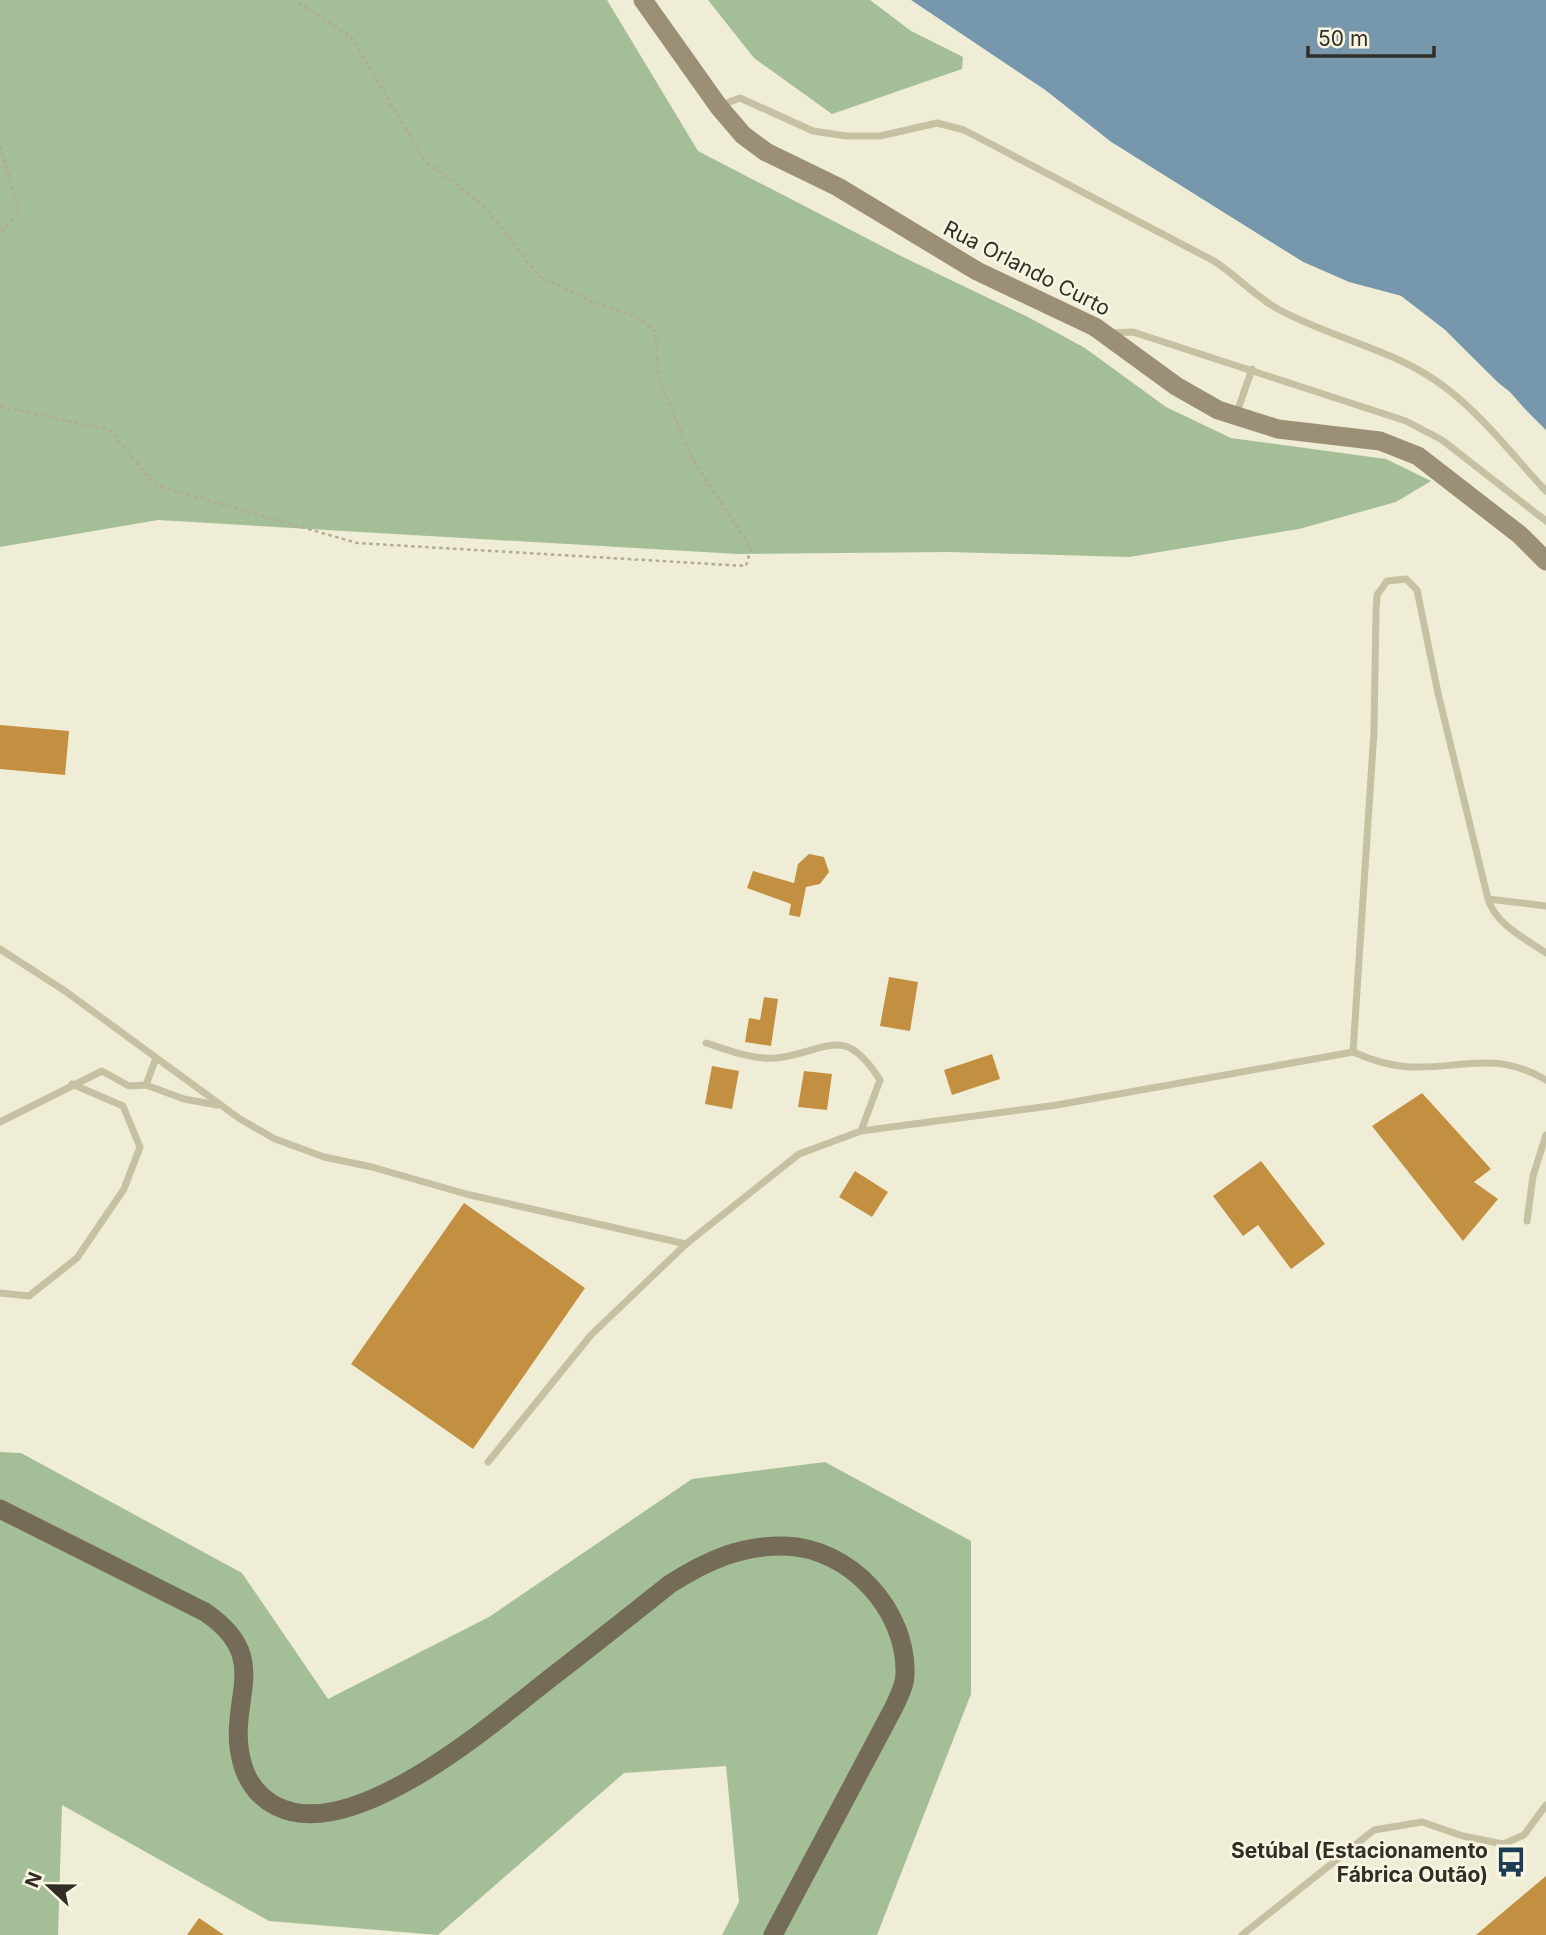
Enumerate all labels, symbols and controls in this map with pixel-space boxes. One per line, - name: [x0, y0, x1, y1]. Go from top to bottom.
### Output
- scale bar: [1308, 14, 1434, 58]
- text: 50 m: [1318, 26, 1368, 51]
- street label: Rua Orlando Curto: [939, 215, 1115, 321]
- place label: Setúbal (Estacionamento Fábrica Outão): [1231, 1838, 1488, 1887]
- bus stop icon: Setúbal (Estacionamento Fábrica Outão): [1494, 1845, 1528, 1879]
- north arrow: [14, 1851, 84, 1921]
- text: N: [20, 1869, 47, 1891]

